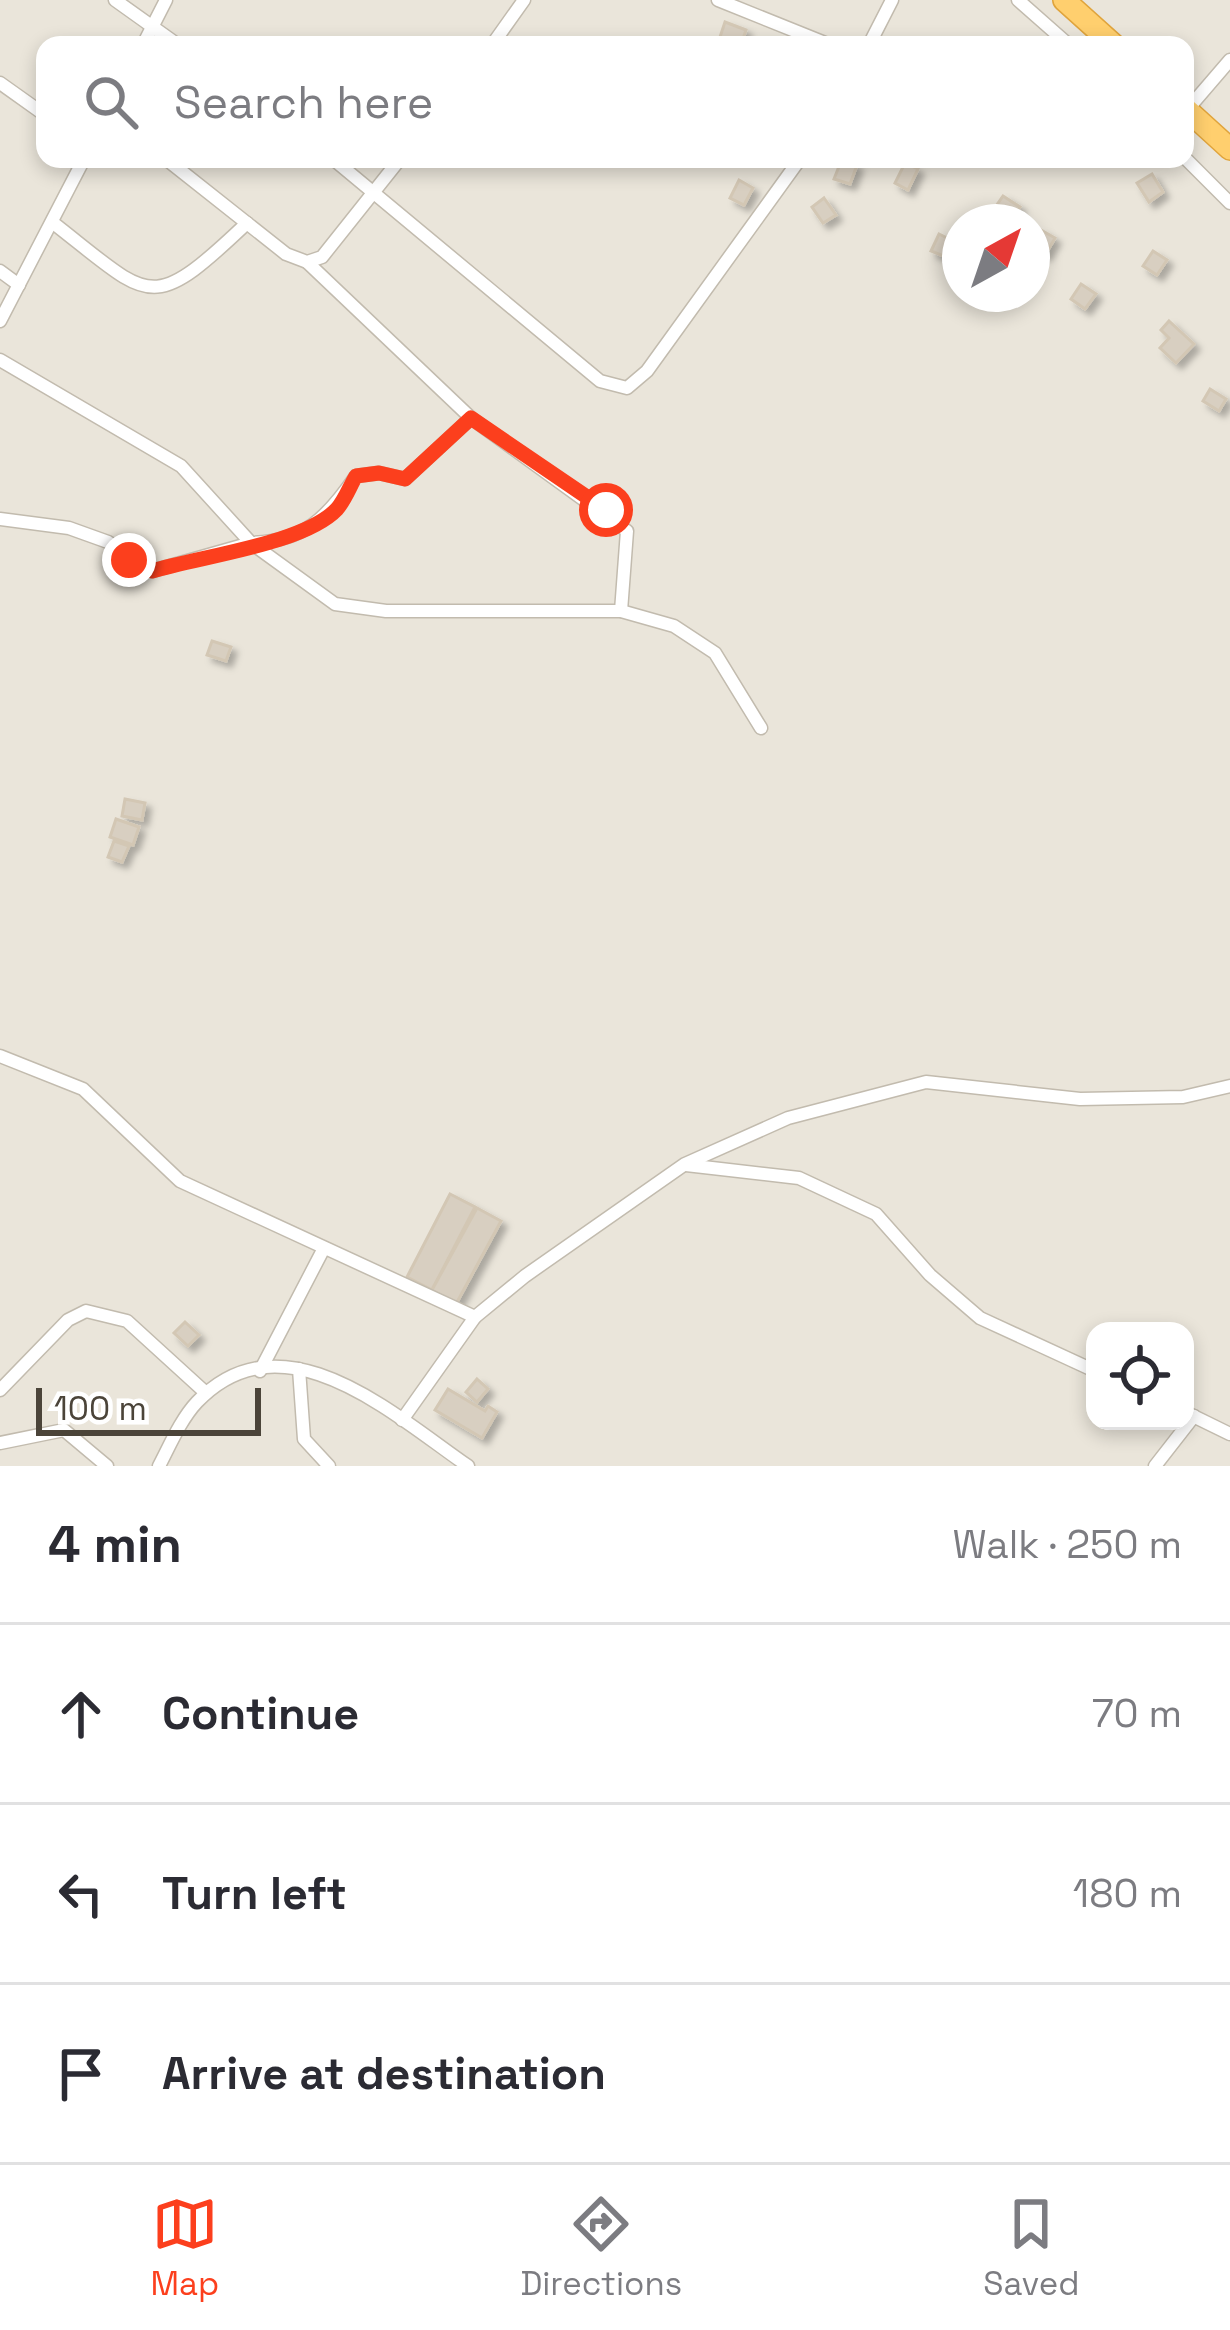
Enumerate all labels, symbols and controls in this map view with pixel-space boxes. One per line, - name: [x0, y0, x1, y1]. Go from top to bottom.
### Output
- search box: [36, 36, 1194, 168]
- icon: search: [78, 69, 144, 135]
- text: Search here: [174, 74, 433, 131]
- north arrow: [942, 204, 1050, 312]
- route start: [579, 483, 633, 537]
- route end: [102, 533, 156, 587]
- map controls: [1086, 1322, 1194, 1430]
- button: locate: [1086, 1322, 1194, 1430]
- scale bar: [36, 1382, 261, 1435]
- text: 100 m: [54, 1388, 147, 1430]
- text: 4 min: [48, 1512, 182, 1577]
- text: Walk · 250 m: [953, 1520, 1182, 1569]
- icon: ahead: [48, 1681, 114, 1747]
- text: Continue: [162, 1685, 359, 1742]
- text: 70 m: [1092, 1689, 1182, 1738]
- icon: left: [48, 1861, 114, 1927]
- text: Turn left: [162, 1865, 347, 1922]
- text: 180 m: [1073, 1869, 1182, 1918]
- icon: arrive: [48, 2041, 114, 2107]
- text: Arrive at destination: [162, 2045, 606, 2102]
- tab: Map: [151, 2191, 219, 2305]
- tab: Directions: [520, 2191, 682, 2305]
- tab: Saved: [983, 2191, 1079, 2305]

